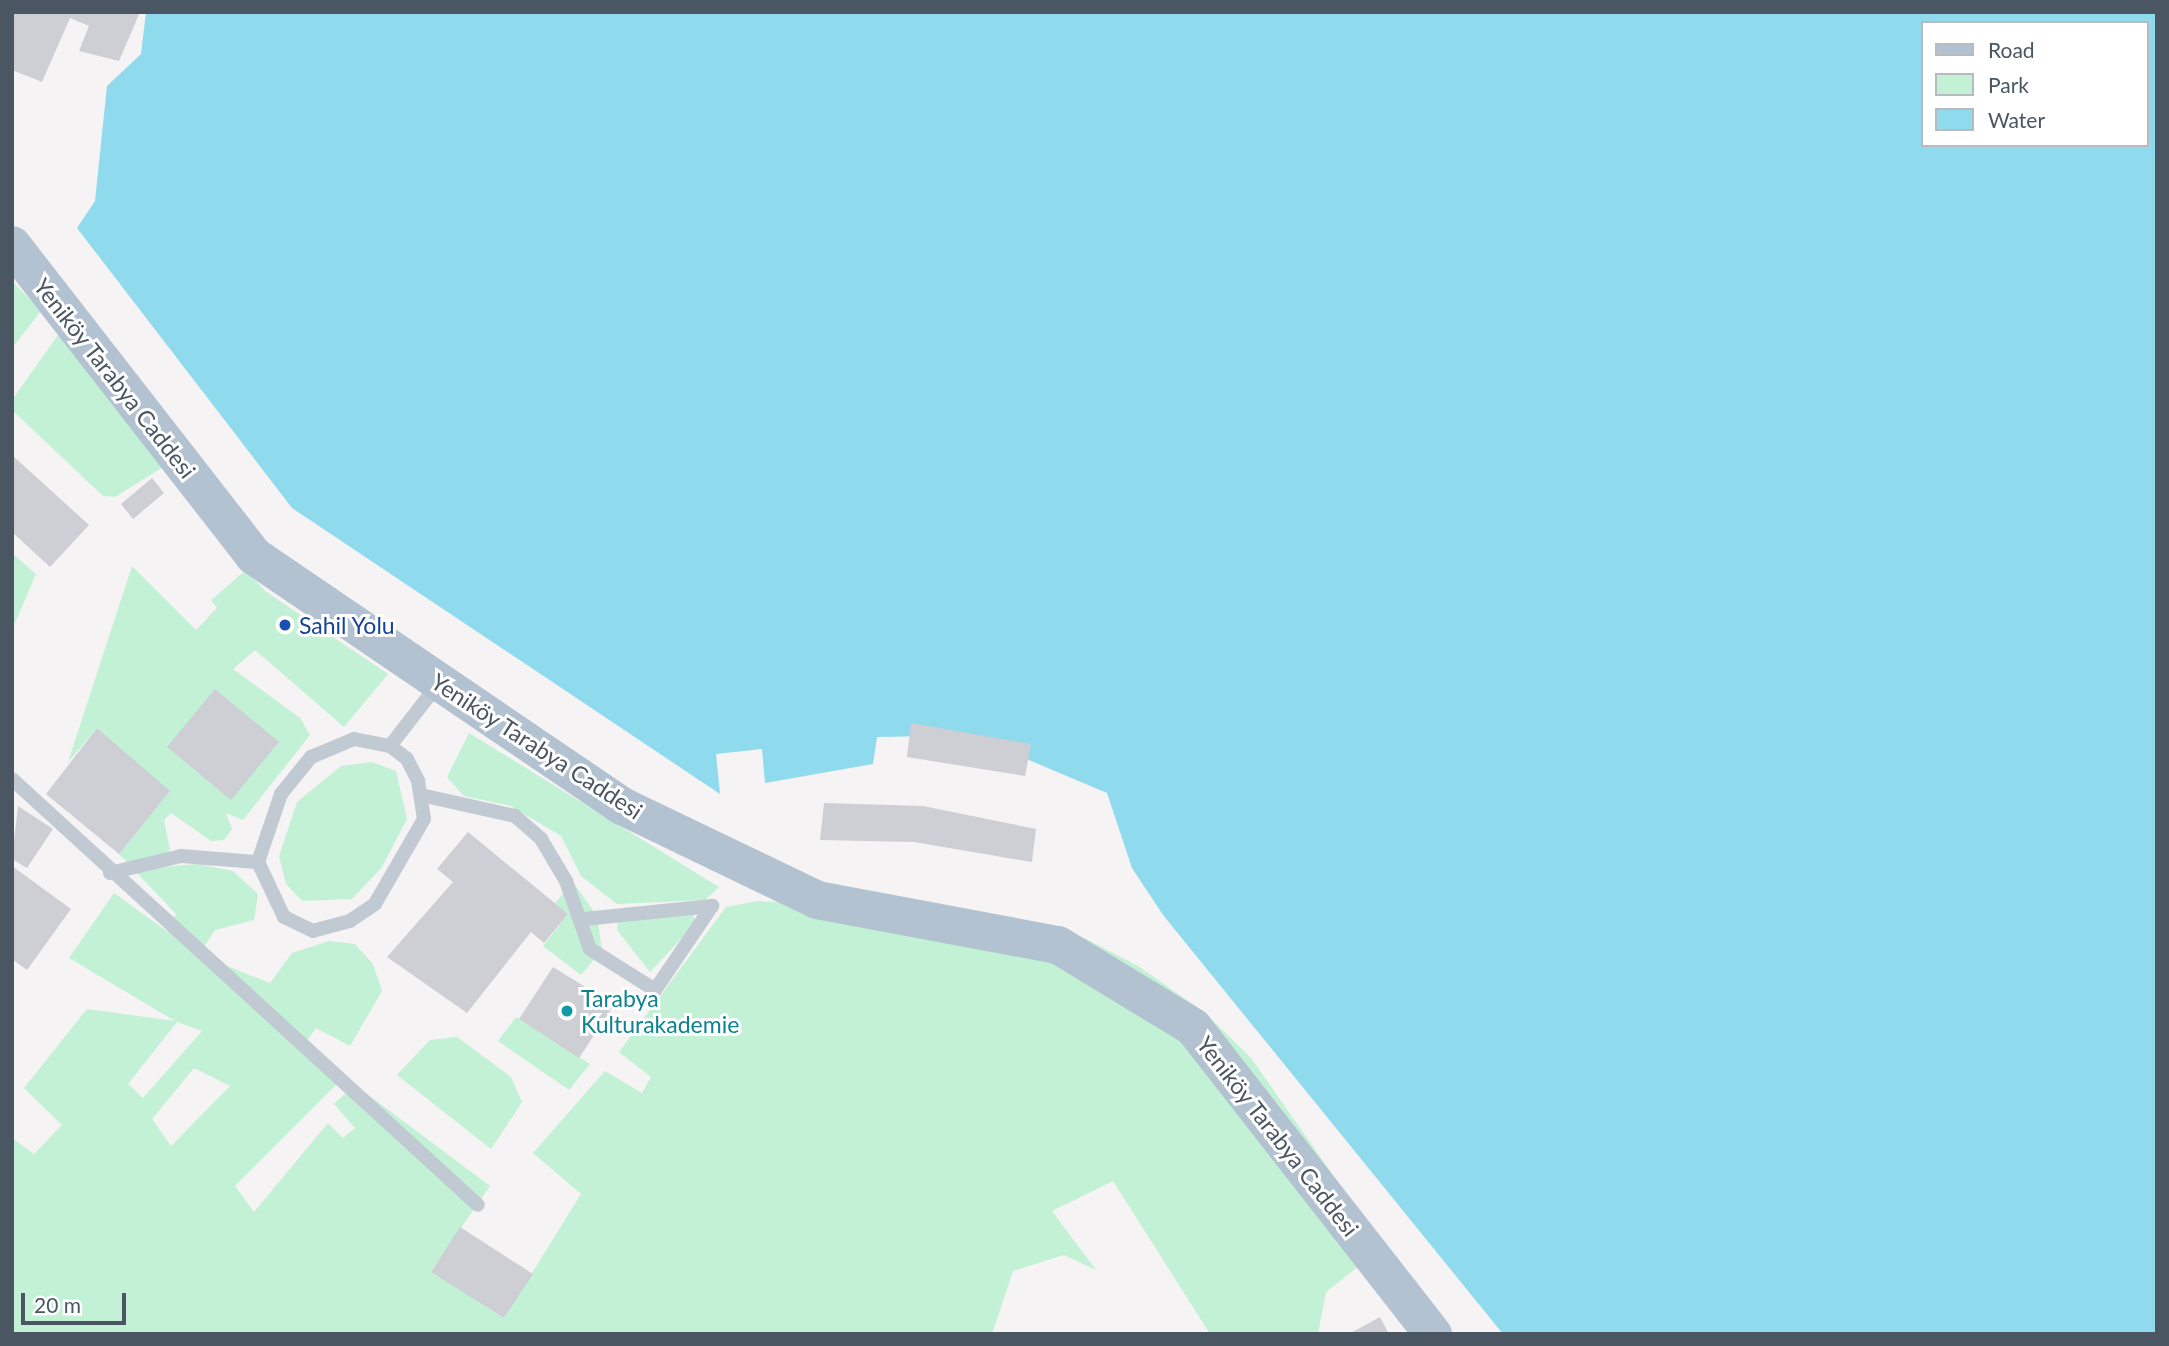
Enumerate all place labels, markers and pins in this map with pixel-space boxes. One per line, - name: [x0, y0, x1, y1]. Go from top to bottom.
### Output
- place label: Sahil Yolu: [299, 611, 396, 639]
- marker: Sahil Yolu: [277, 617, 293, 633]
- place label: Tarabya Kulturakademie: [581, 984, 739, 1038]
- marker: Tarabya Kulturakademie: [559, 1003, 575, 1019]

